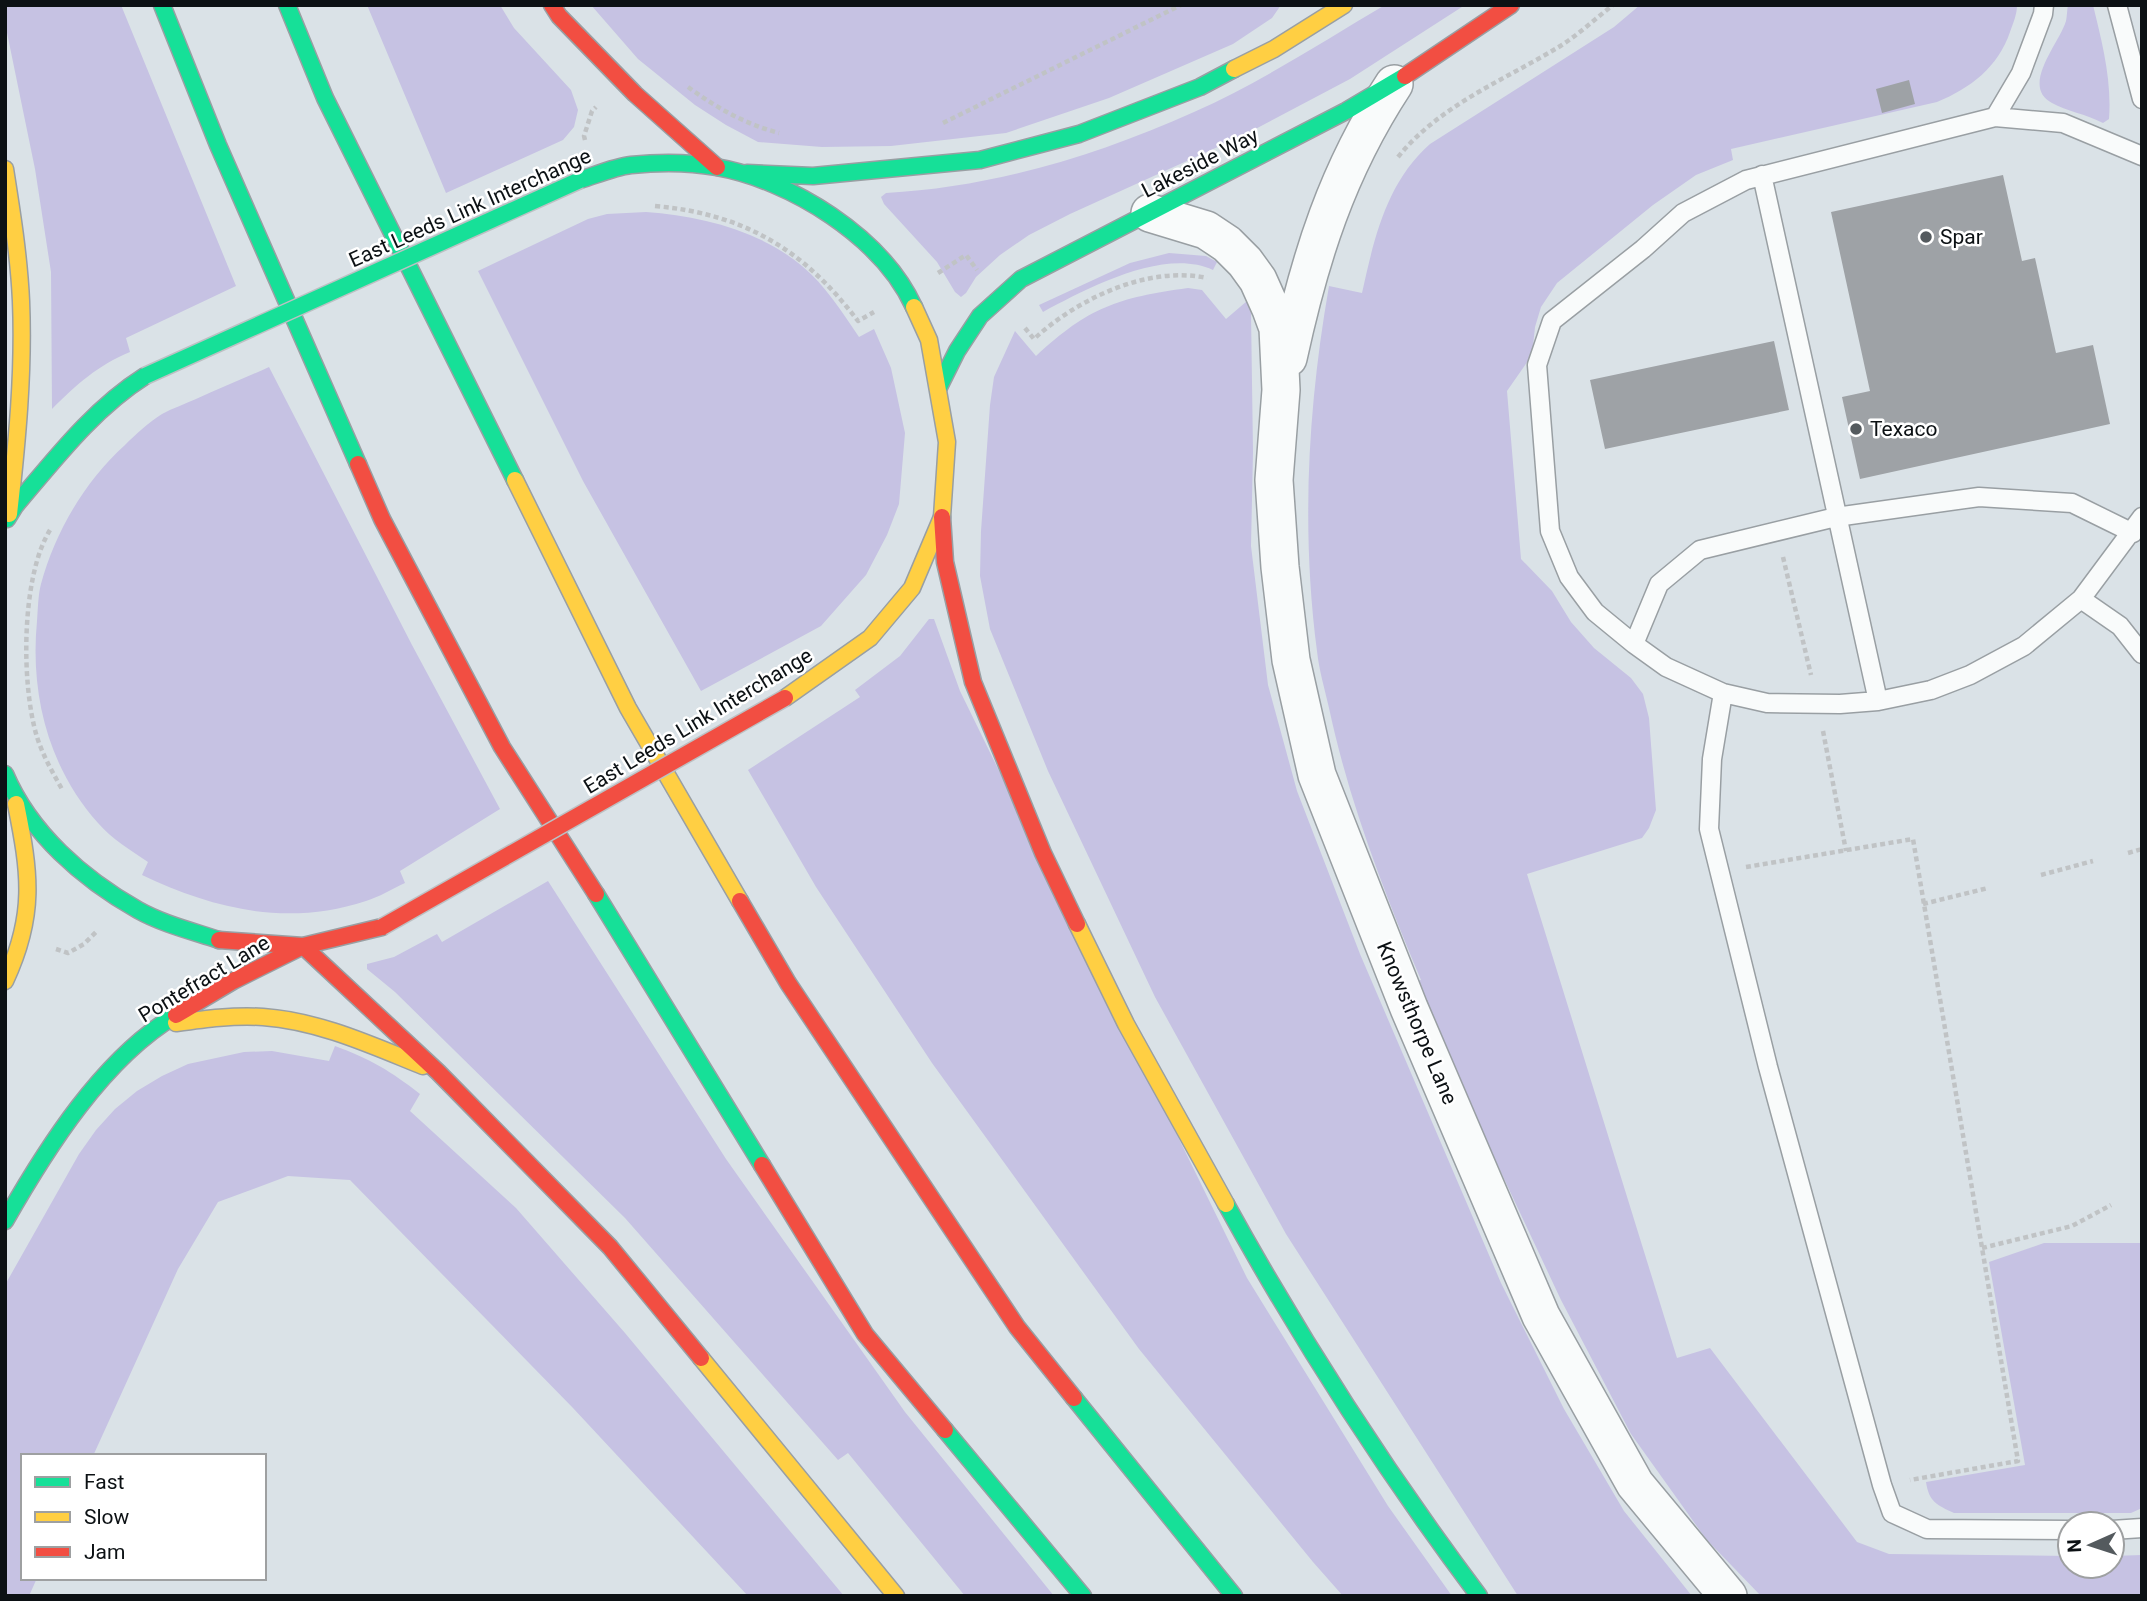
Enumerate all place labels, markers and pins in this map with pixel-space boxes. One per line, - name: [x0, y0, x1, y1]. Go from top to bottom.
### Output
- place label: Spar: [1940, 225, 1983, 249]
- marker: Spar: [1918, 229, 1934, 245]
- place label: Texaco: [1870, 417, 1937, 441]
- marker: Texaco: [1848, 421, 1864, 437]

